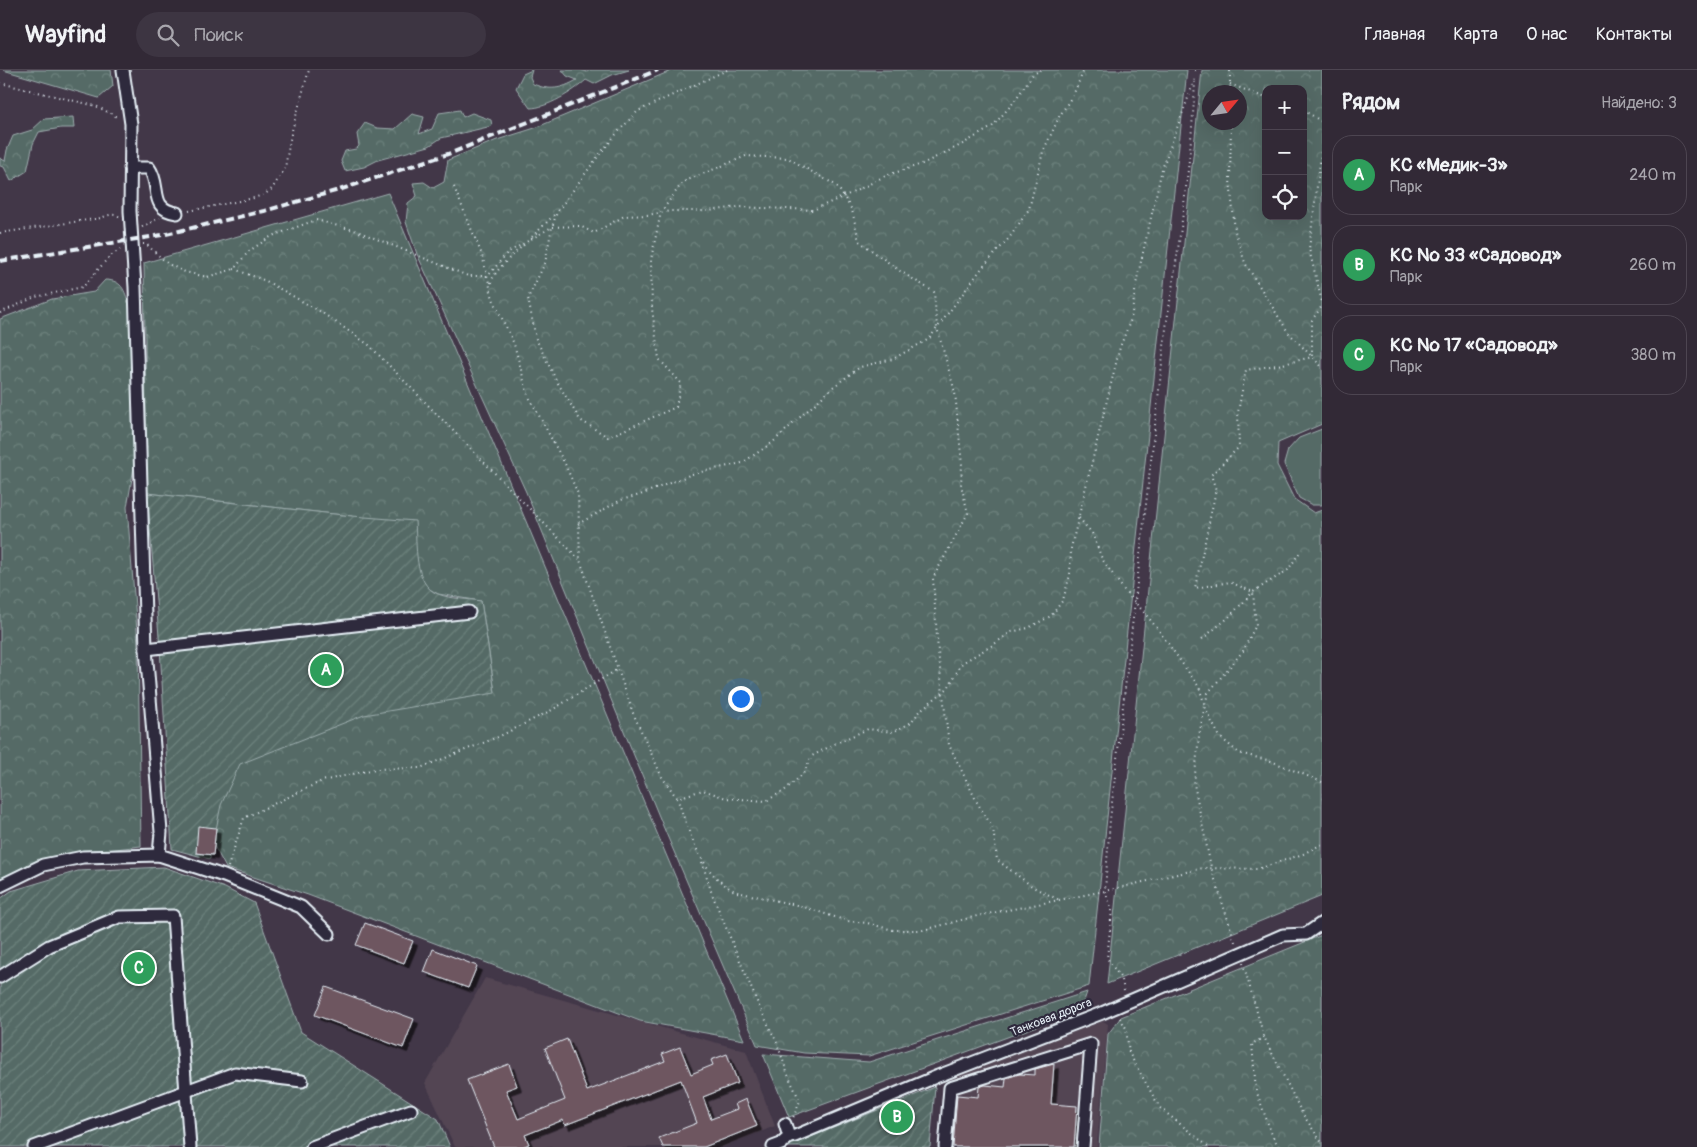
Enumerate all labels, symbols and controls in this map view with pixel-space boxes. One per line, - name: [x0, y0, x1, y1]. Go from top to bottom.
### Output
- search box: [136, 12, 486, 57]
- text: Wayfind: [25, 20, 106, 49]
- icon: search: [154, 21, 182, 49]
- text: Поиск: [194, 23, 244, 47]
- text: Главная: [1364, 23, 1425, 46]
- text: Карта: [1453, 23, 1498, 46]
- text: О нас: [1526, 23, 1568, 46]
- text: Контакты: [1596, 23, 1672, 46]
- north arrow: [1202, 85, 1247, 130]
- map controls: [1262, 85, 1307, 220]
- button: +: [1262, 85, 1307, 130]
- text: Рядом: [1342, 89, 1400, 116]
- text: Найдено: 3: [1601, 93, 1677, 113]
- button: −: [1262, 130, 1307, 175]
- text: КС «Медик-3»: [1390, 153, 1507, 177]
- text: A: [1354, 165, 1364, 185]
- text: 240 m: [1629, 165, 1676, 185]
- button: locate: [1262, 175, 1307, 220]
- text: Парк: [1390, 177, 1423, 197]
- text: КС № 33 «Садовод»: [1390, 243, 1561, 267]
- text: B: [1354, 255, 1364, 275]
- text: 260 m: [1629, 255, 1676, 275]
- text: Парк: [1390, 267, 1423, 287]
- text: КС № 17 «Садовод»: [1390, 333, 1558, 357]
- text: C: [1354, 345, 1364, 365]
- text: 380 m: [1630, 345, 1676, 365]
- text: Парк: [1390, 357, 1423, 377]
- pin: A: [310, 651, 342, 689]
- your location: [728, 686, 754, 712]
- pin: C: [123, 949, 155, 987]
- street label: Танковая дорога: [1008, 995, 1094, 1040]
- pin: B: [881, 1098, 913, 1136]

